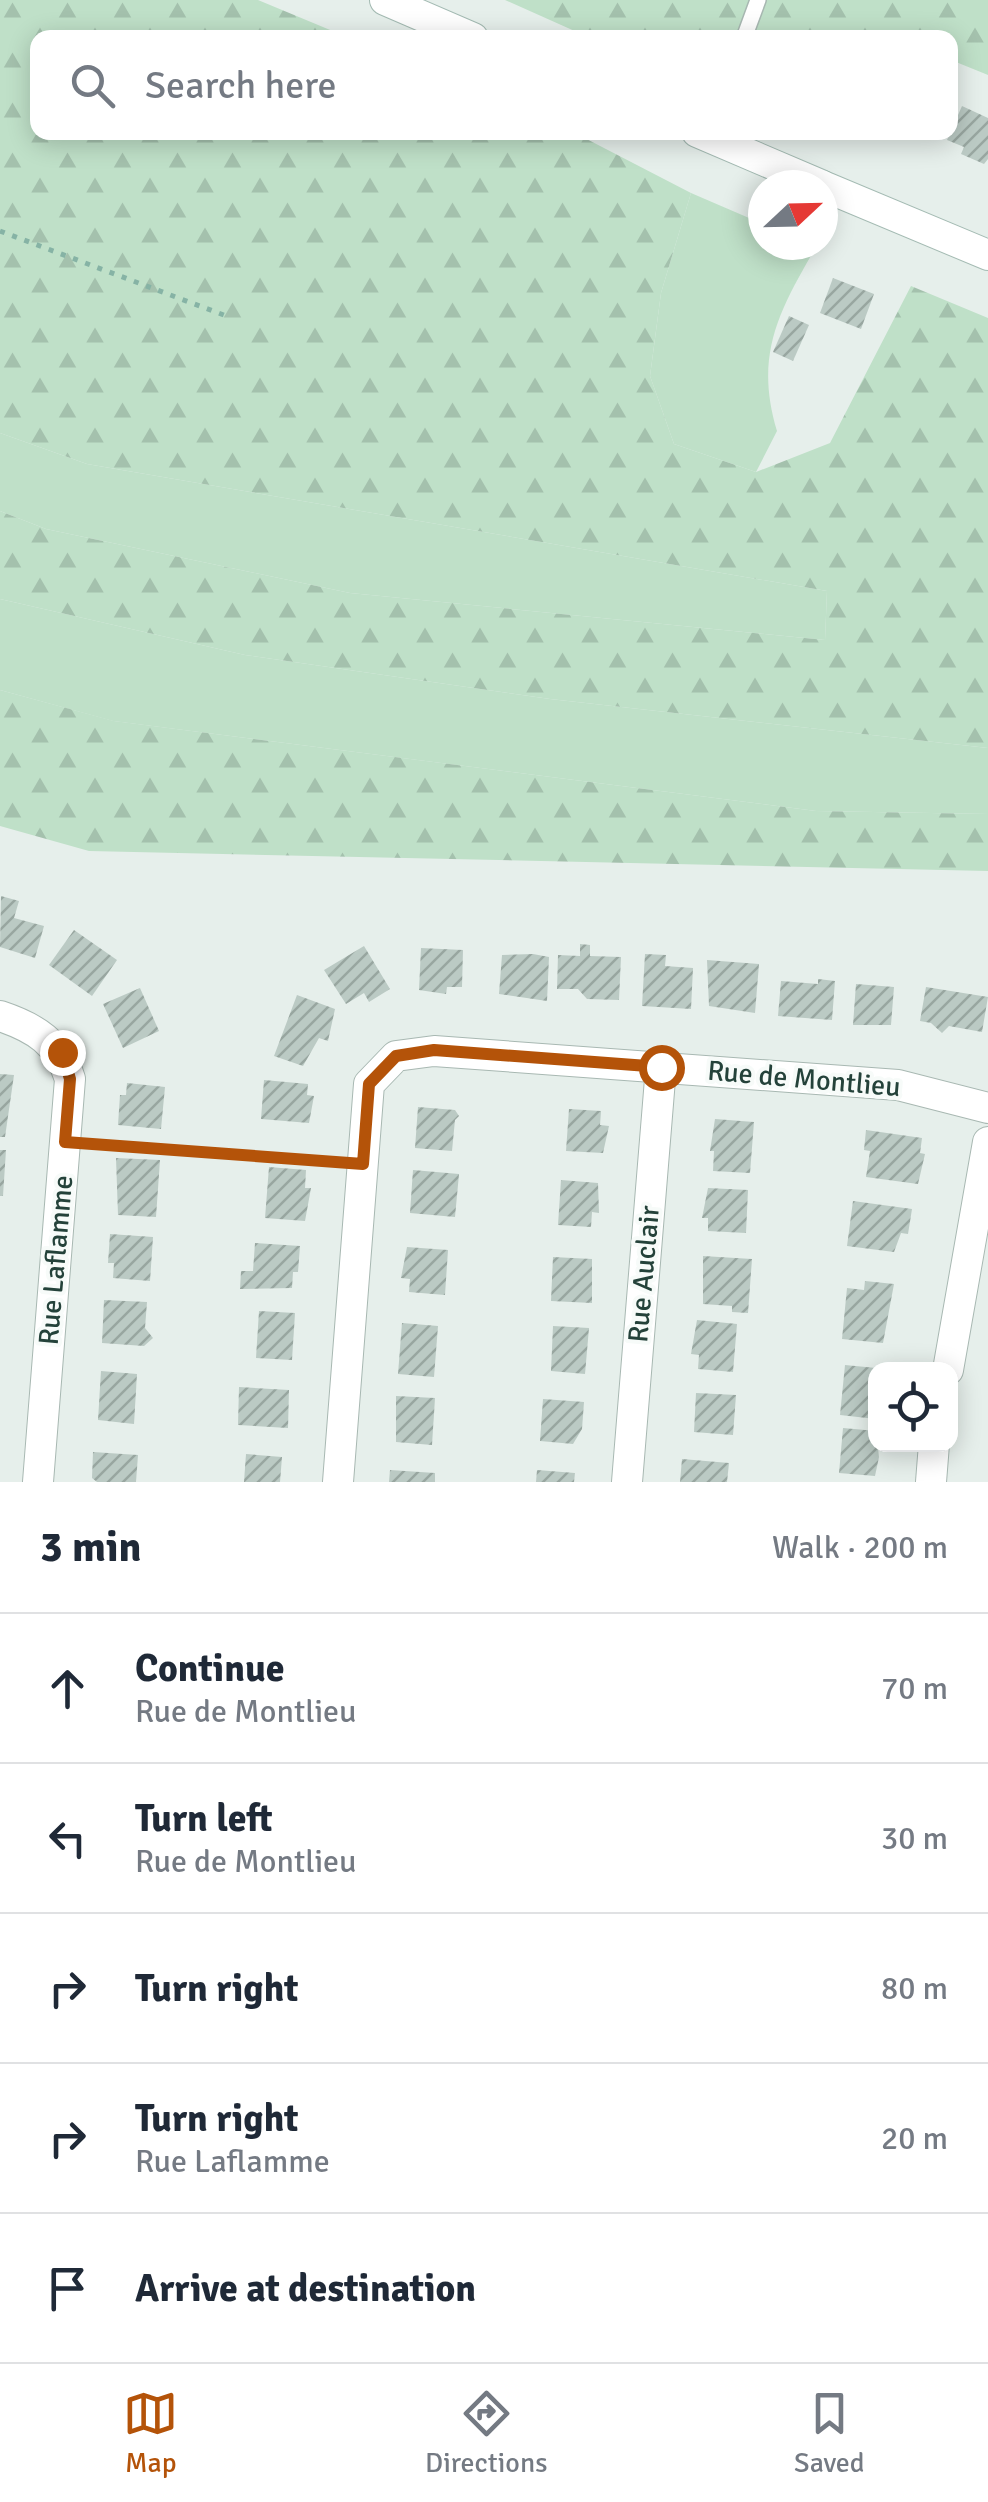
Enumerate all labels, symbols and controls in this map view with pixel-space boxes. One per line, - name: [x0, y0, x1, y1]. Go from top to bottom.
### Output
- search box: [30, 30, 958, 140]
- icon: search: [65, 58, 120, 113]
- text: Search here: [145, 62, 337, 109]
- north arrow: [748, 170, 838, 260]
- route end: [40, 1030, 86, 1076]
- route start: [639, 1045, 685, 1091]
- street label: Rue de Montlieu: [706, 1054, 902, 1104]
- street label: Rue Laflamme: [32, 1174, 80, 1346]
- street label: Rue Auclair: [621, 1203, 667, 1344]
- map controls: [868, 1362, 958, 1452]
- button: locate: [868, 1362, 958, 1452]
- text: 3 min: [40, 1522, 141, 1573]
- text: Walk · 200 m: [772, 1528, 948, 1567]
- text: Continue: [135, 1645, 285, 1692]
- icon: ahead: [40, 1661, 95, 1716]
- text: 70 m: [881, 1669, 948, 1708]
- text: Rue de Montlieu: [135, 1692, 357, 1731]
- text: Turn left: [135, 1795, 273, 1842]
- icon: left: [40, 1811, 95, 1866]
- text: 30 m: [881, 1819, 948, 1858]
- text: Rue de Montlieu: [135, 1842, 357, 1881]
- icon: right: [40, 1961, 95, 2016]
- text: Turn right: [135, 1965, 299, 2012]
- text: 80 m: [881, 1969, 948, 2008]
- text: Turn right: [135, 2095, 299, 2142]
- icon: right: [40, 2111, 95, 2166]
- text: 20 m: [881, 2119, 948, 2158]
- text: Rue Laflamme: [135, 2142, 330, 2181]
- icon: arrive: [40, 2261, 95, 2316]
- text: Arrive at destination: [135, 2265, 476, 2312]
- tab: Map: [123, 2386, 178, 2480]
- tab: Directions: [425, 2386, 547, 2480]
- tab: Saved: [794, 2386, 865, 2480]

